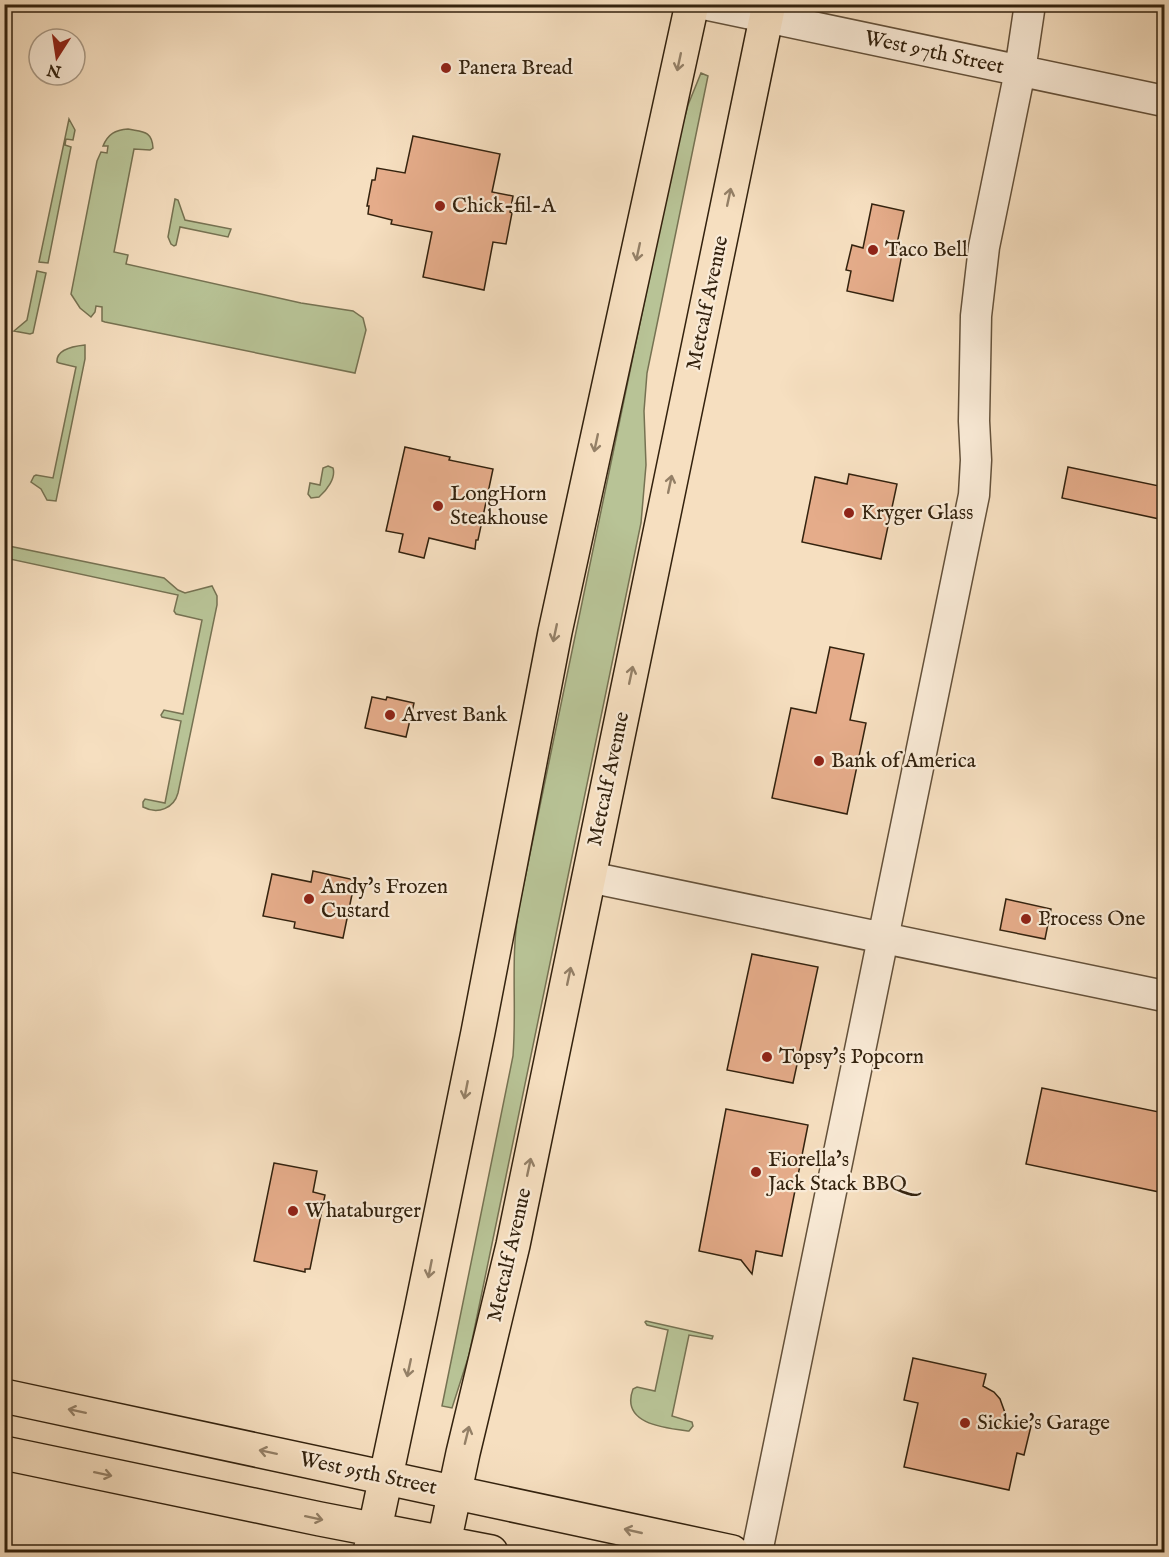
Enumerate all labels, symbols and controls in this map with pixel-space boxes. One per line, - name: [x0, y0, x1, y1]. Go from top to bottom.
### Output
- street label: West 97th Street: [862, 25, 1006, 81]
- north arrow: [27, 27, 87, 87]
- one-way arrow: [673, 52, 685, 71]
- place label: Panera Bread: [458, 55, 574, 82]
- text: N: [45, 58, 64, 81]
- marker: Panera Bread: [439, 61, 453, 75]
- one-way arrow: [724, 188, 735, 207]
- place label: Chick-fil-A: [452, 193, 556, 220]
- marker: Chick-fil-A: [433, 199, 447, 213]
- street label: Metcalf Avenue: [681, 233, 735, 373]
- place label: Taco Bell: [885, 237, 968, 264]
- one-way arrow: [632, 242, 643, 261]
- marker: Taco Bell: [866, 243, 880, 257]
- one-way arrow: [590, 432, 601, 452]
- one-way arrow: [665, 475, 676, 495]
- place label: LongHorn Steakhouse: [450, 481, 549, 532]
- marker: LongHorn Steakhouse: [431, 499, 445, 513]
- place label: Kryger Glass: [861, 500, 973, 527]
- marker: Kryger Glass: [842, 506, 856, 520]
- one-way arrow: [549, 623, 560, 642]
- one-way arrow: [626, 666, 637, 686]
- place label: Arvest Bank: [401, 702, 508, 729]
- marker: Arvest Bank: [383, 708, 397, 722]
- street label: Metcalf Avenue: [582, 709, 636, 849]
- place label: Bank of America: [831, 748, 977, 775]
- marker: Bank of America: [812, 754, 826, 768]
- place label: Andy's Frozen Custard: [320, 874, 448, 925]
- marker: Andy's Frozen Custard: [302, 892, 316, 906]
- place label: Process One: [1038, 906, 1146, 933]
- marker: Process One: [1019, 912, 1033, 926]
- one-way arrow: [564, 967, 575, 986]
- place label: Topsy's Popcorn: [779, 1044, 924, 1071]
- marker: Topsy's Popcorn: [760, 1050, 774, 1064]
- one-way arrow: [460, 1079, 471, 1099]
- place label: Fiorella's Jack Stack BBQ: [766, 1147, 921, 1198]
- one-way arrow: [524, 1157, 535, 1177]
- marker: Fiorella's Jack Stack BBQ: [749, 1165, 763, 1179]
- street label: Metcalf Avenue: [481, 1185, 539, 1325]
- place label: Whataburger: [305, 1198, 421, 1225]
- marker: Whataburger: [286, 1204, 300, 1218]
- one-way arrow: [424, 1258, 435, 1278]
- one-way arrow: [403, 1358, 414, 1377]
- one-way arrow: [67, 1405, 86, 1417]
- place label: Sickie's Garage: [977, 1410, 1110, 1437]
- marker: Sickie's Garage: [958, 1416, 972, 1430]
- one-way arrow: [462, 1426, 474, 1445]
- one-way arrow: [258, 1445, 277, 1457]
- street label: West 95th Street: [297, 1446, 439, 1502]
- one-way arrow: [93, 1469, 112, 1480]
- one-way arrow: [304, 1513, 324, 1524]
- one-way arrow: [624, 1524, 643, 1536]

